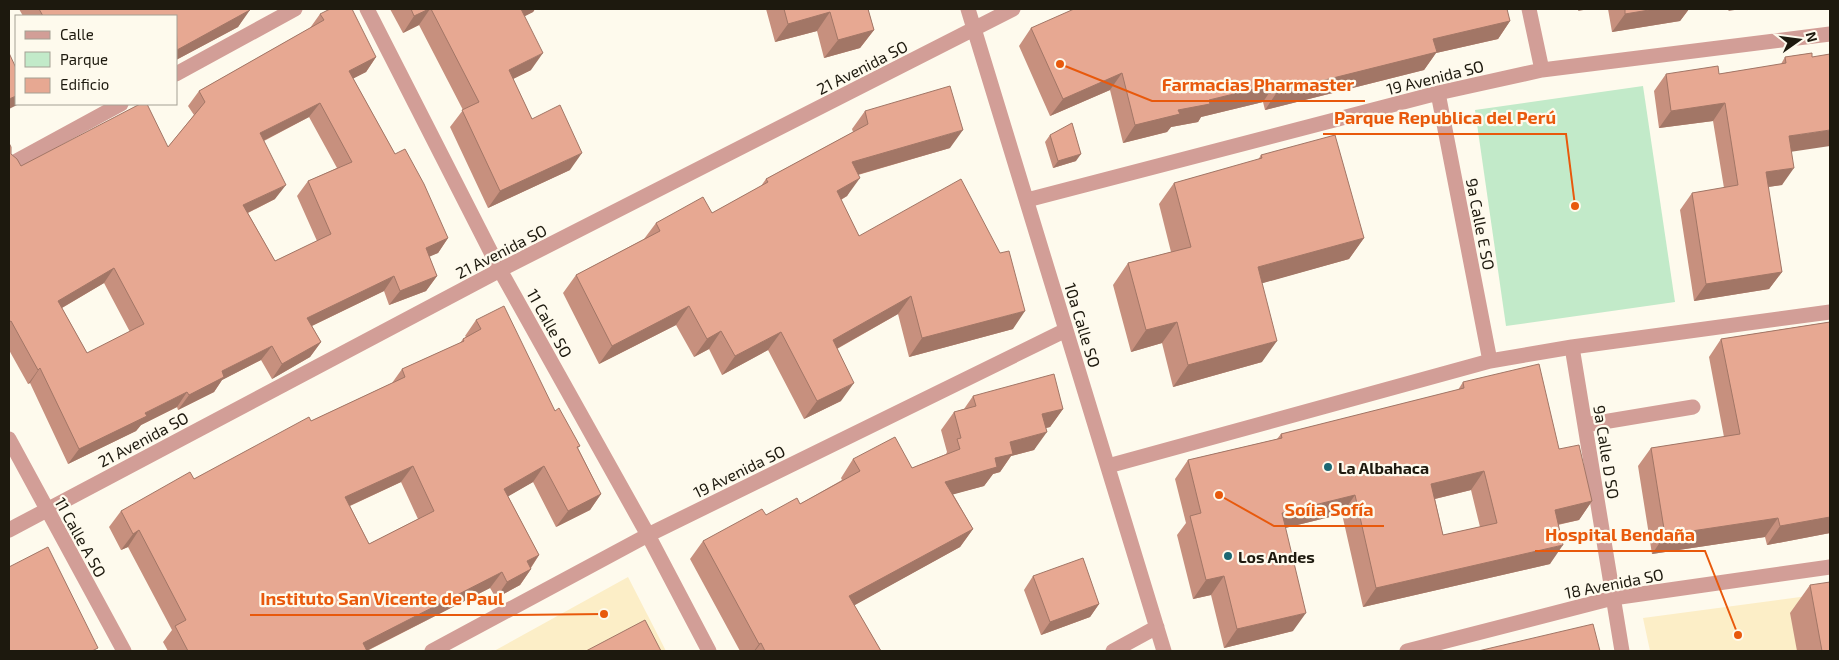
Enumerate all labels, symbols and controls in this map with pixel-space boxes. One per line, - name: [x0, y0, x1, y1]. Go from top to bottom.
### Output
- legend: [15, 15, 178, 105]
- north arrow: [1774, 15, 1824, 65]
- text: Calle: [60, 25, 94, 43]
- text: N: [1803, 30, 1822, 44]
- street label: 21 Avenida SO: [813, 36, 911, 98]
- text: Parque: [60, 50, 108, 68]
- street label: 19 Avenida SO: [1384, 56, 1486, 98]
- callout: Farmacias Pharmaster: [1152, 68, 1365, 101]
- text: Farmacias Pharmaster: [1162, 73, 1354, 95]
- text: Edificio: [60, 75, 109, 93]
- callout: Parque Republica del Perú: [1323, 101, 1566, 134]
- text: Parque Republica del Perú: [1334, 106, 1556, 128]
- street label: 9a Calle E SO: [1463, 176, 1499, 272]
- street label: 21 Avenida SO: [452, 220, 550, 282]
- street label: 10a Calle SO: [1061, 280, 1105, 370]
- street label: 11 Calle SO: [523, 285, 577, 361]
- street label: 9a Calle D SO: [1590, 404, 1624, 500]
- street label: 21 Avenida SO: [95, 407, 191, 471]
- street label: 19 Avenida SO: [690, 441, 788, 501]
- place label: La Albahaca: [1338, 458, 1429, 477]
- marker: La Albahaca: [1322, 461, 1334, 473]
- callout: Soíia Sofía: [1274, 493, 1384, 526]
- street label: 11 Calle A SO: [51, 494, 111, 580]
- text: Soíia Sofía: [1284, 498, 1374, 520]
- callout: Hospital Bendaña: [1535, 518, 1705, 551]
- text: Hospital Bendaña: [1545, 523, 1695, 545]
- place label: Los Andes: [1238, 547, 1315, 566]
- marker: Los Andes: [1222, 550, 1234, 562]
- street label: 18 Avenida SO: [1563, 564, 1665, 602]
- callout: Instituto San Vicente de Paul: [250, 582, 514, 615]
- text: Instituto San Vicente de Paul: [260, 587, 504, 609]

